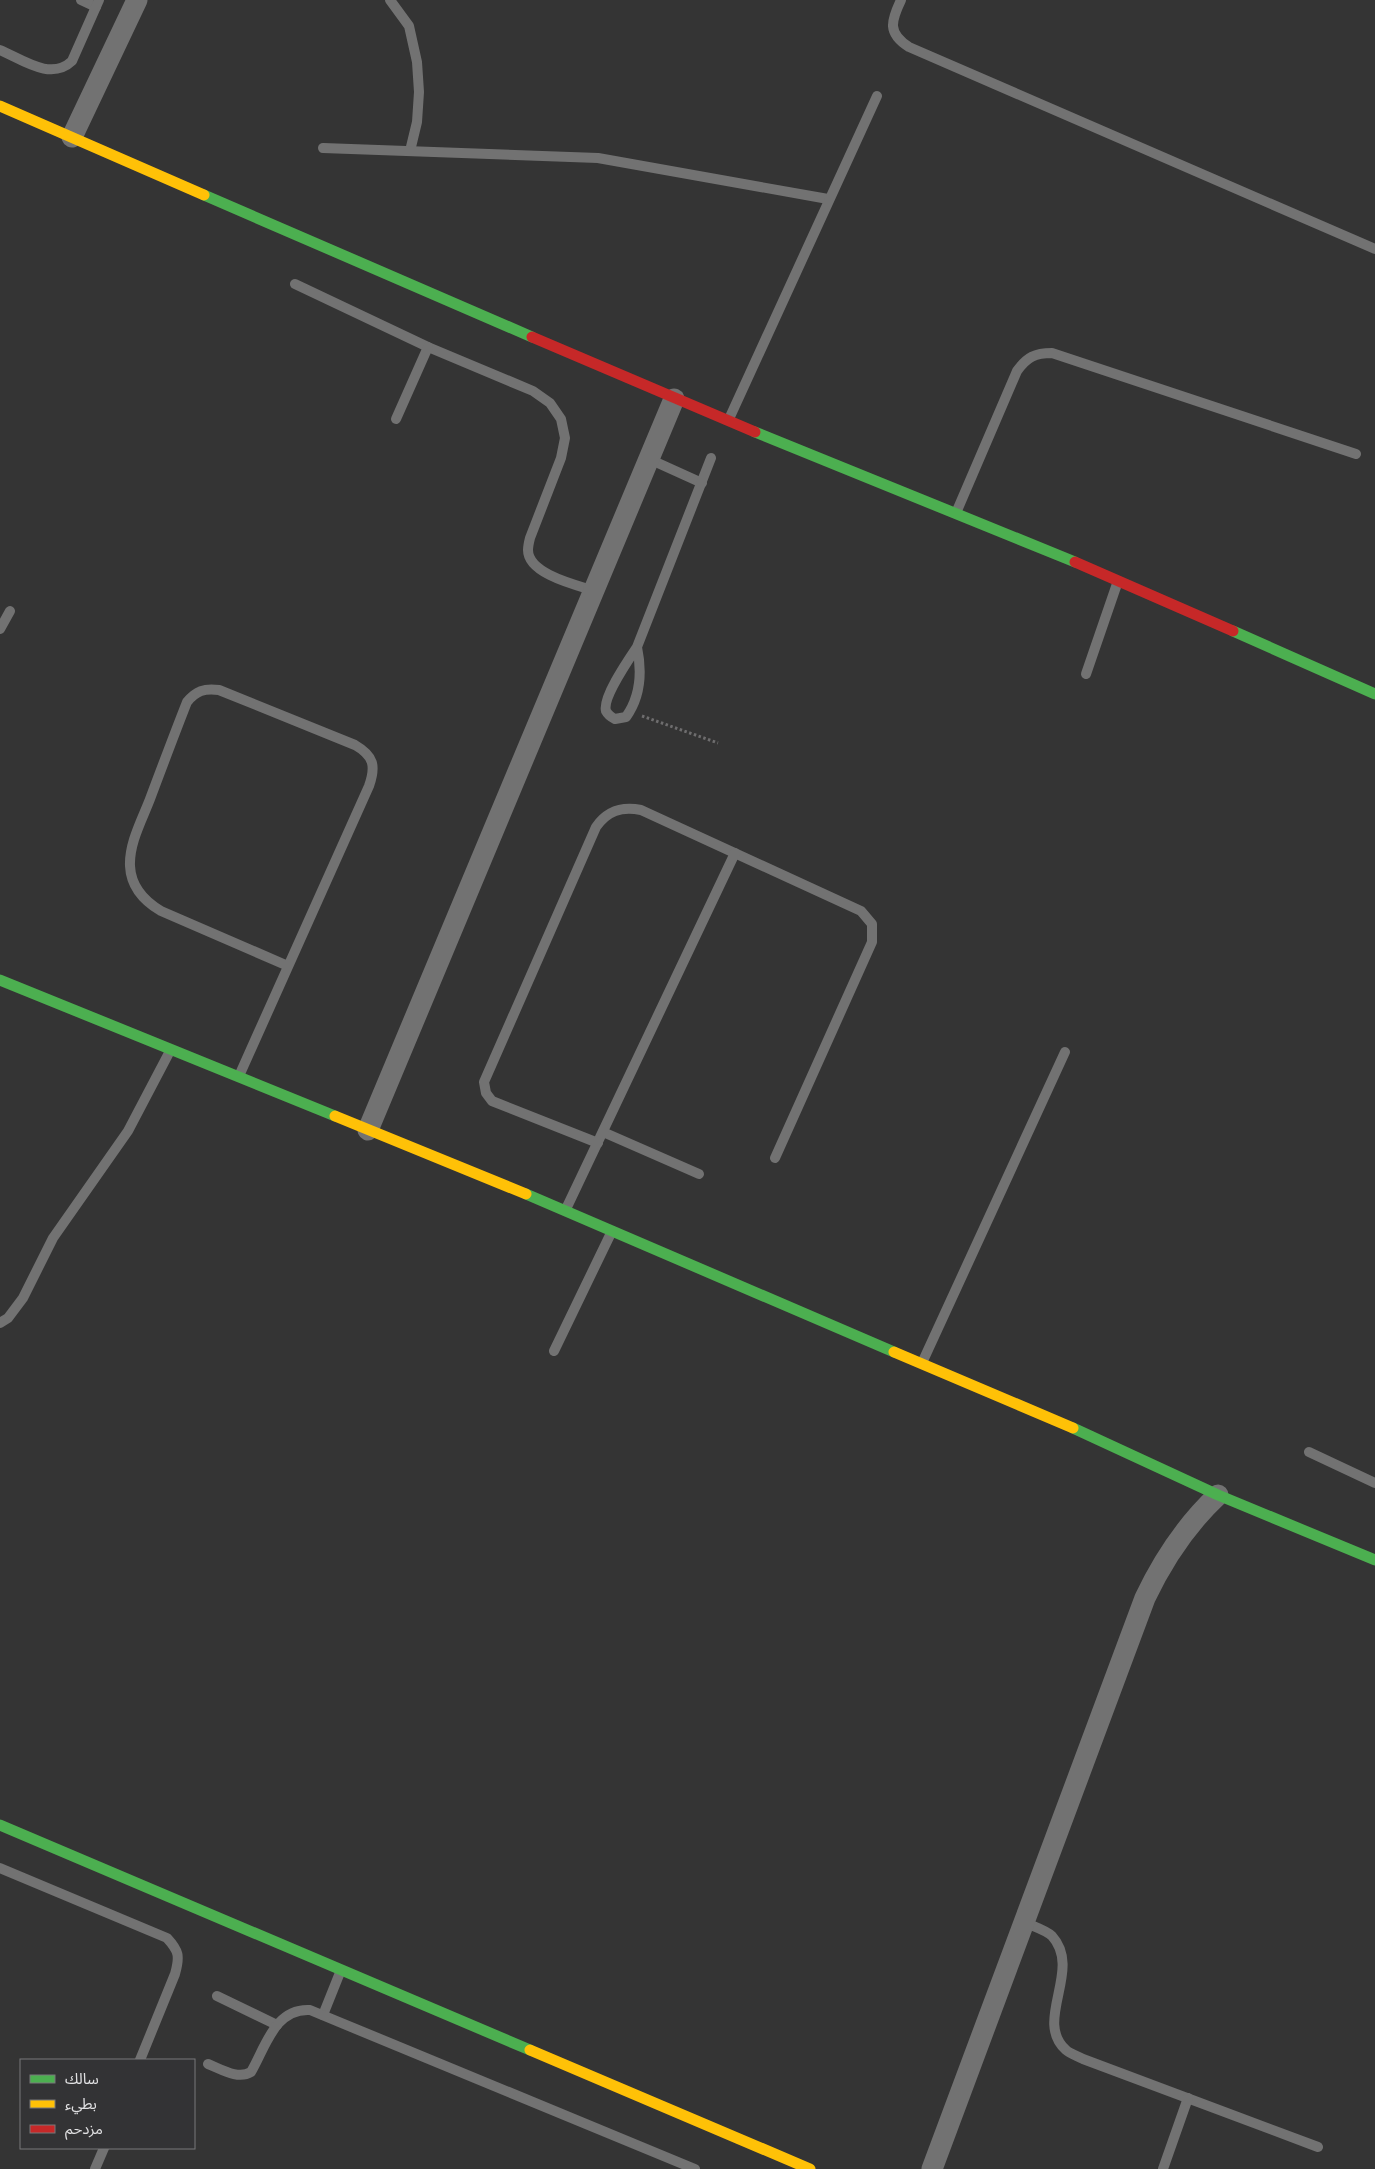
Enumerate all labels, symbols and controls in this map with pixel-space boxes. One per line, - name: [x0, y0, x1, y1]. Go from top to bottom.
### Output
- legend: [20, 2059, 195, 2149]
- text: سالك: [65, 2070, 99, 2088]
- text: بطيء: [65, 2095, 97, 2115]
- text: مزدحم: [65, 2120, 103, 2140]

